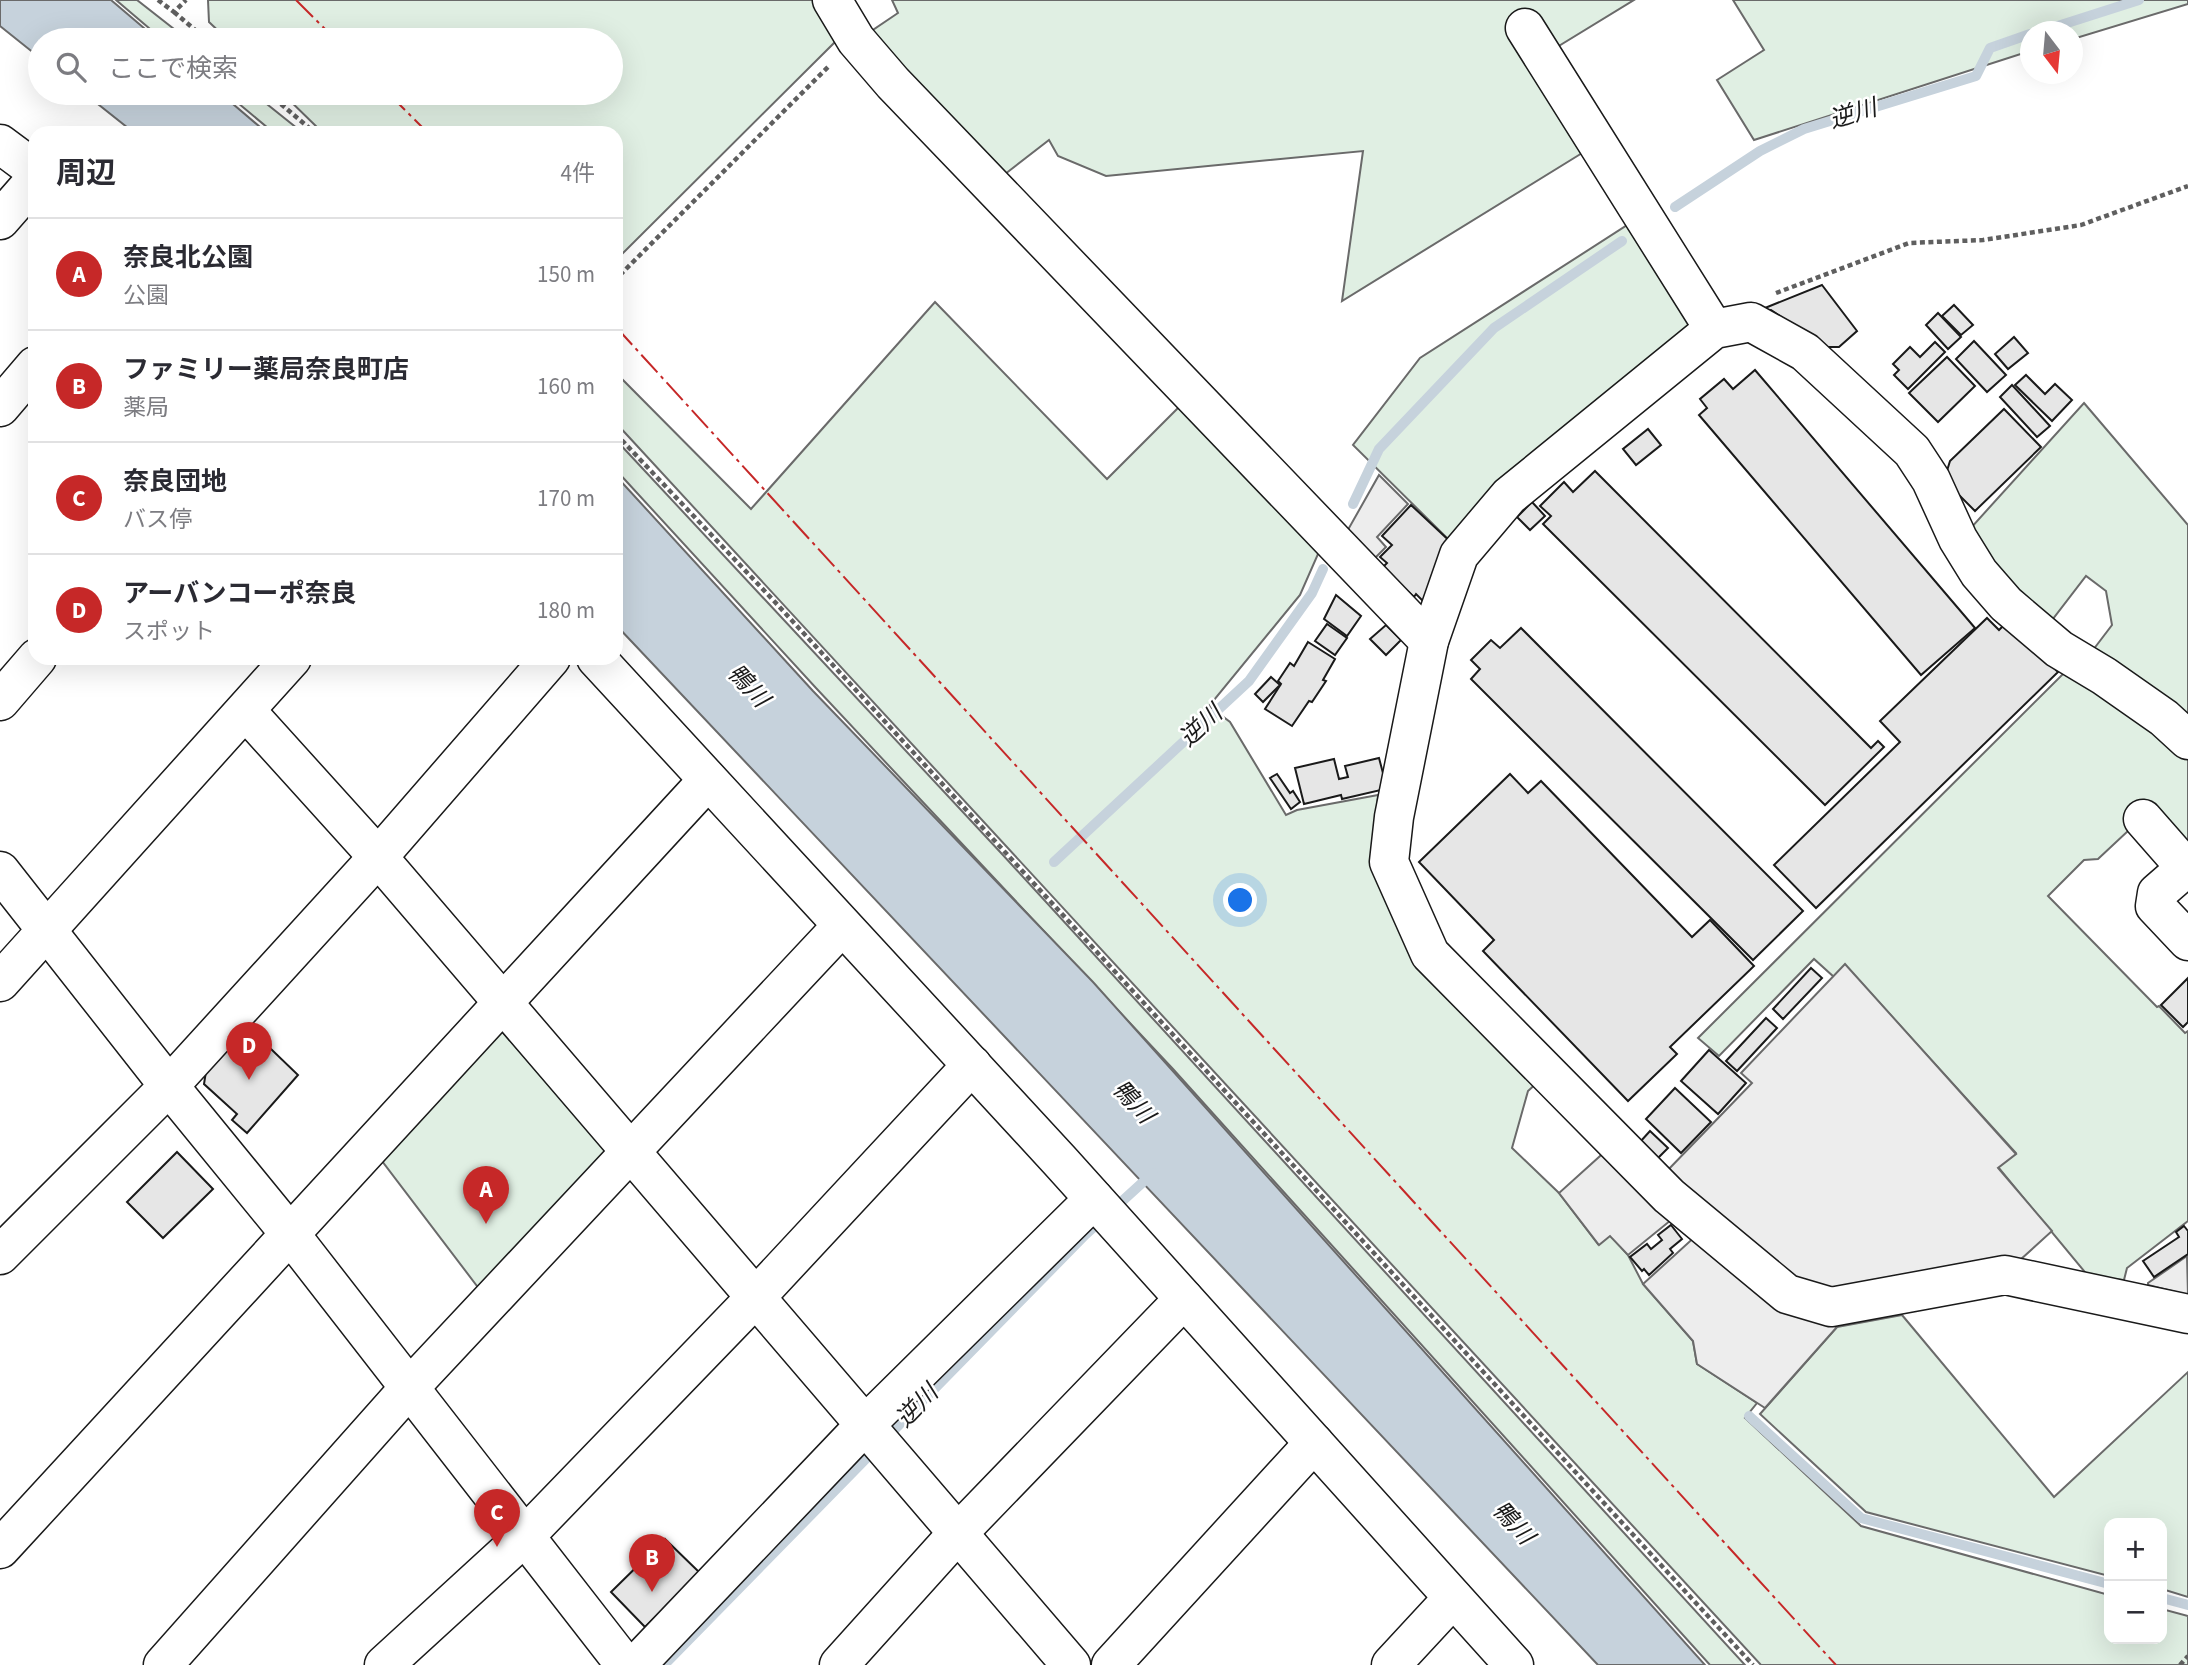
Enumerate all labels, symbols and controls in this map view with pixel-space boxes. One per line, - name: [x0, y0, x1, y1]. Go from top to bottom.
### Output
- north arrow: [2020, 21, 2083, 84]
- search box: [28, 28, 623, 105]
- icon: search: [52, 48, 90, 86]
- text: ここで検索: [108, 50, 238, 87]
- water label: 逆川: [1825, 89, 1884, 138]
- text: 周辺: [56, 152, 116, 195]
- text: 4件: [561, 157, 595, 190]
- text: 奈良北公園: [123, 239, 253, 276]
- text: A: [72, 258, 86, 291]
- text: 150 m: [537, 258, 595, 291]
- text: 公園: [123, 279, 169, 312]
- text: ファミリー薬局奈良町店: [123, 351, 409, 388]
- text: B: [72, 370, 86, 403]
- text: 160 m: [537, 370, 595, 403]
- text: 薬局: [123, 391, 169, 424]
- text: 奈良団地: [123, 463, 227, 500]
- text: C: [72, 482, 86, 515]
- text: 170 m: [537, 482, 595, 515]
- text: バス停: [123, 503, 192, 536]
- text: アーバンコーポ奈良: [123, 575, 356, 612]
- text: D: [72, 594, 86, 627]
- text: 180 m: [537, 594, 595, 627]
- text: スポット: [123, 615, 215, 648]
- water label: 鴨川: [719, 657, 779, 718]
- water label: 逆川: [1172, 695, 1233, 755]
- your location: [1223, 883, 1257, 917]
- pin: D: [226, 1022, 272, 1080]
- water label: 鴨川: [1104, 1072, 1164, 1134]
- pin: A: [463, 1166, 509, 1224]
- water label: 逆川: [888, 1374, 948, 1435]
- pin: C: [474, 1489, 520, 1547]
- water label: 鴨川: [1484, 1493, 1544, 1555]
- map controls: [2104, 1518, 2167, 1644]
- button: +: [2104, 1518, 2167, 1581]
- pin: B: [629, 1534, 675, 1592]
- button: −: [2104, 1581, 2167, 1644]

